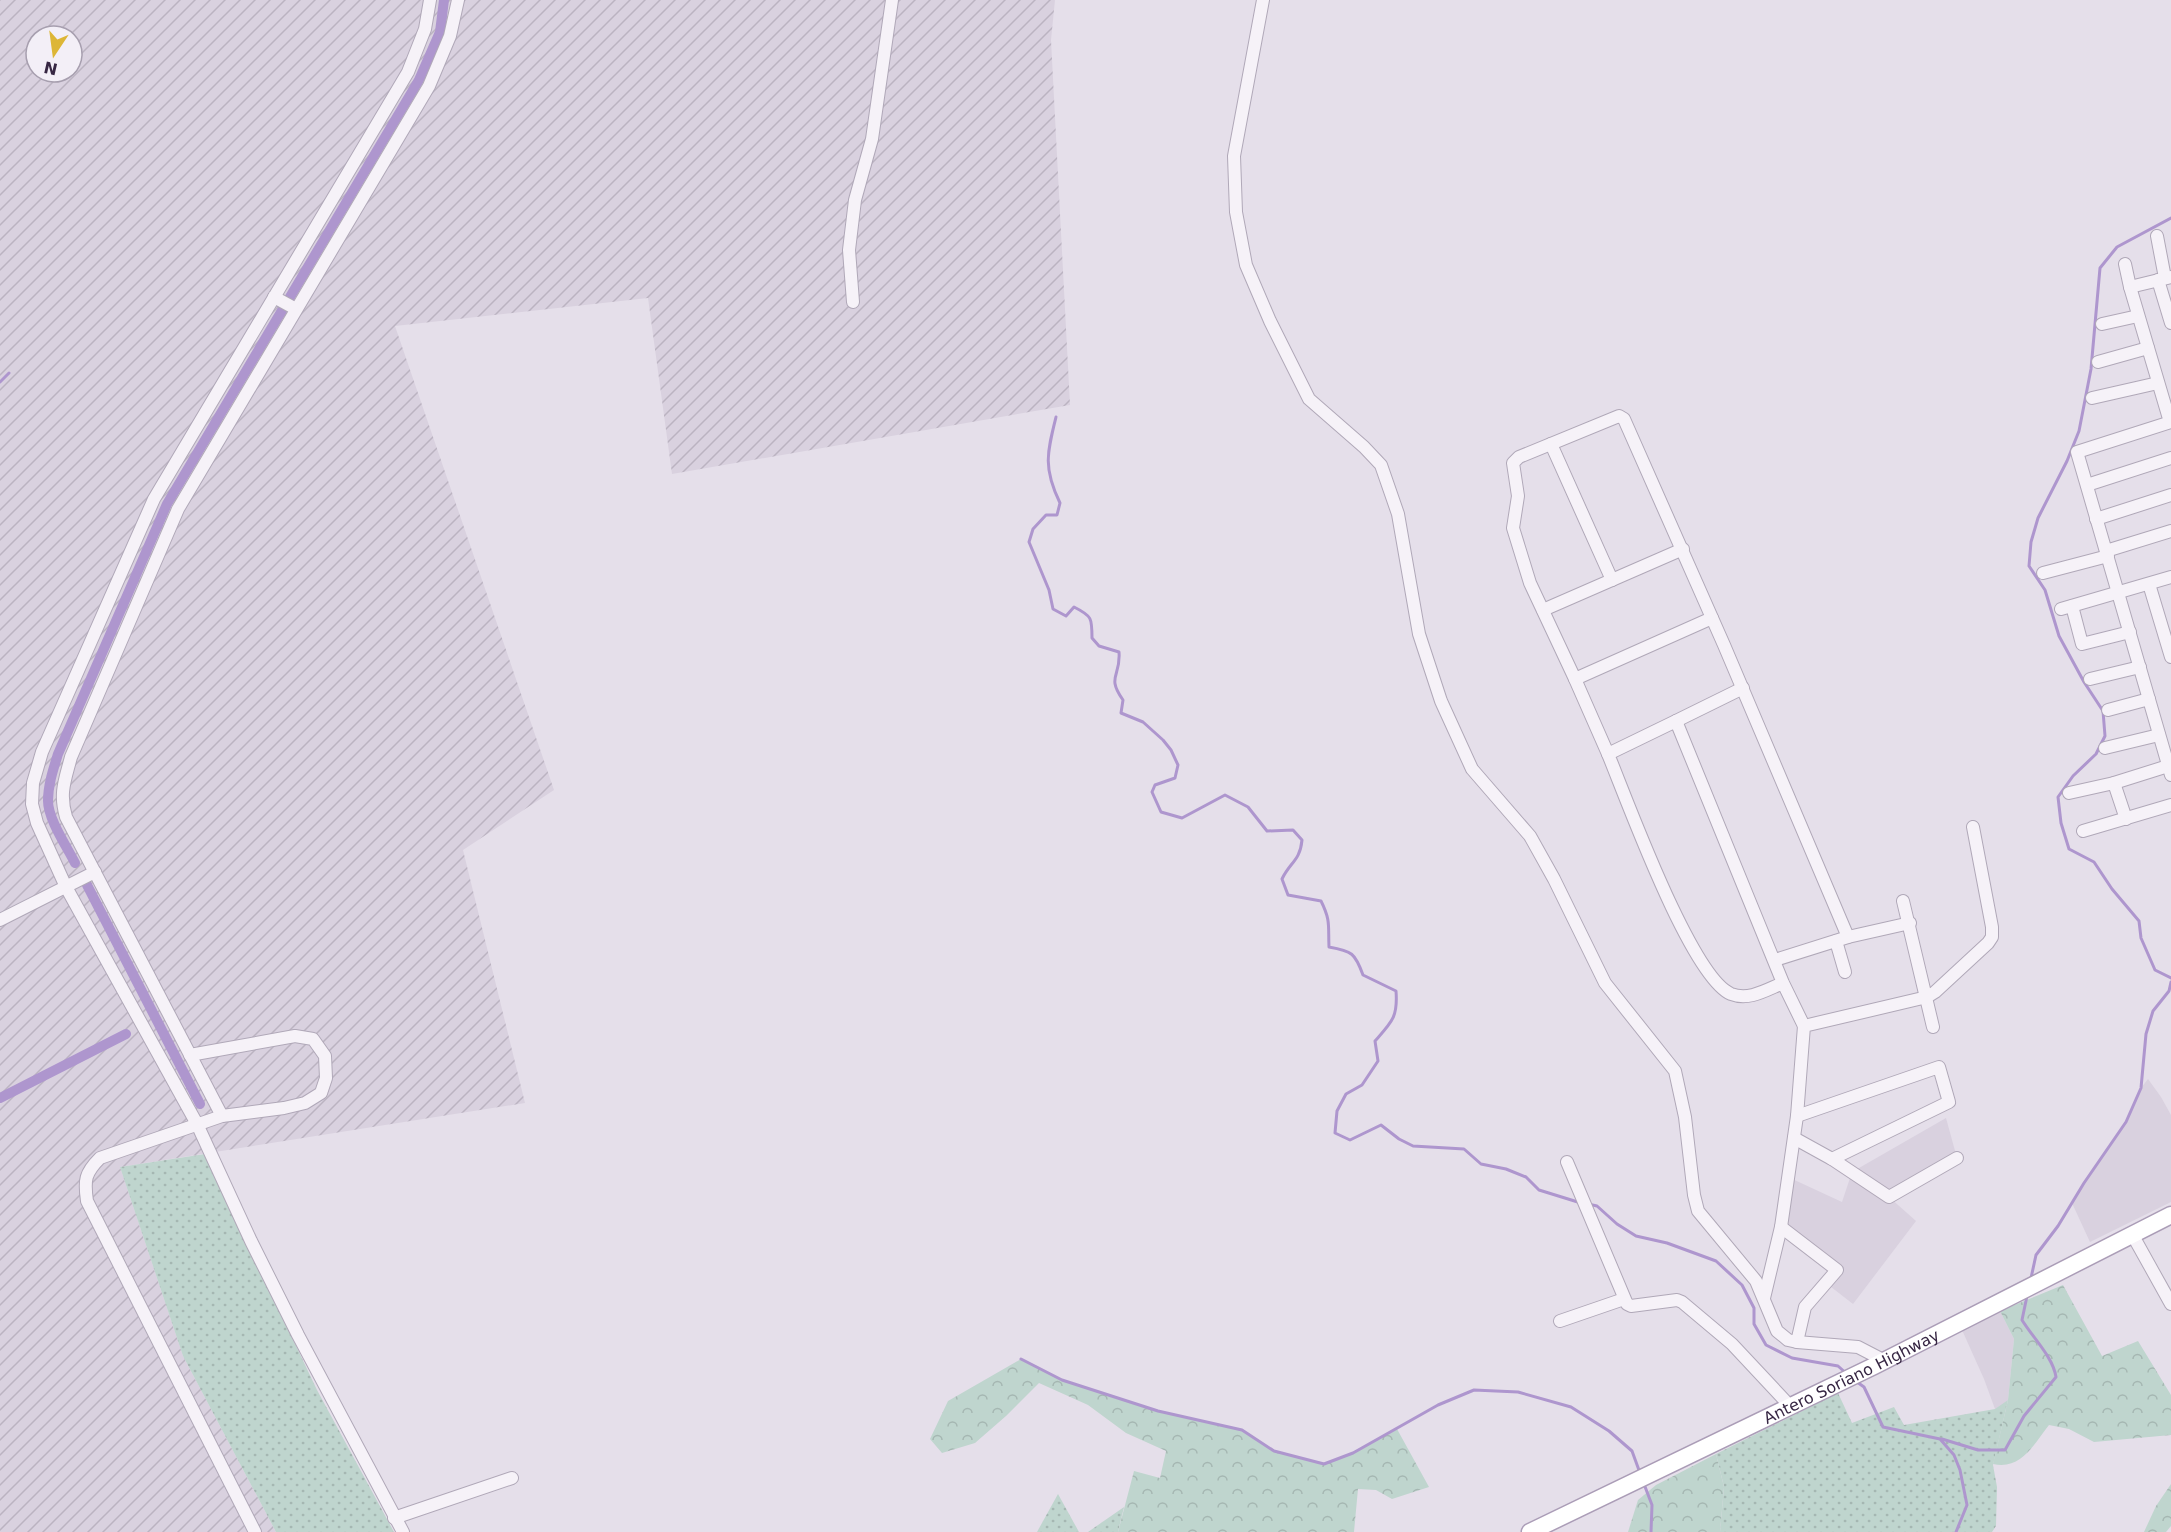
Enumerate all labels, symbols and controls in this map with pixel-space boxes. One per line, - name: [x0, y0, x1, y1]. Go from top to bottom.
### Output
- north arrow: [24, 24, 84, 84]
- text: N: [42, 57, 59, 79]
- street label: Antero Soriano Highway: [1760, 1325, 1942, 1427]

